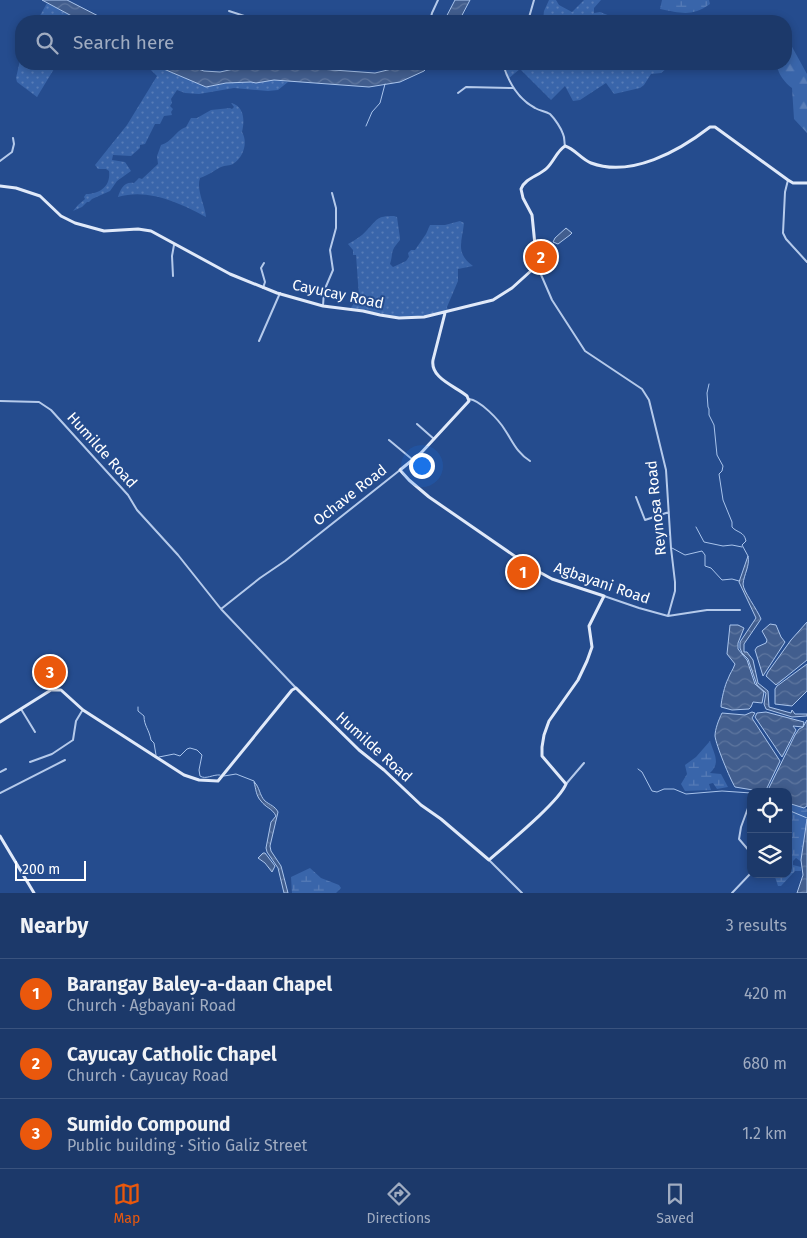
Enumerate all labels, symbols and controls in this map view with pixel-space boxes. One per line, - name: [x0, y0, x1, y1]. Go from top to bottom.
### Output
- search box: [15, 15, 792, 70]
- icon: search: [33, 29, 61, 57]
- text: Search here: [73, 31, 174, 54]
- pin: 2: [525, 238, 557, 276]
- street label: Cayucay Road: [291, 276, 385, 312]
- street label: Humilde Road: [63, 408, 141, 492]
- your location: [409, 453, 435, 479]
- street label: Reynosa Road: [642, 460, 670, 556]
- street label: Ochave Road: [310, 461, 390, 529]
- pin: 1: [507, 553, 539, 591]
- street label: Agbayani Road: [552, 558, 652, 608]
- pin: 3: [34, 653, 66, 691]
- street label: Humilde Road: [332, 708, 416, 786]
- map controls: [747, 788, 792, 878]
- button: locate: [747, 788, 792, 833]
- button: layers: [747, 833, 792, 878]
- scale bar: [15, 858, 86, 881]
- text: 200 m: [22, 861, 60, 878]
- text: Nearby: [20, 913, 88, 939]
- text: 3 results: [726, 916, 787, 935]
- text: Barangay Baley-a-daan Chapel: [67, 973, 332, 996]
- text: 1: [32, 984, 40, 1003]
- text: 420 m: [744, 984, 787, 1003]
- text: Church · Agbayani Road: [67, 996, 236, 1015]
- text: Cayucay Catholic Chapel: [67, 1043, 277, 1066]
- text: 2: [32, 1054, 40, 1073]
- text: 680 m: [743, 1054, 787, 1073]
- text: Church · Cayucay Road: [67, 1066, 229, 1085]
- text: Sumido Compound: [67, 1113, 231, 1136]
- text: 3: [32, 1124, 40, 1143]
- text: 1.2 km: [742, 1124, 787, 1143]
- text: Public building · Sitio Galiz Street: [67, 1136, 307, 1155]
- tab: Map: [113, 1180, 141, 1227]
- tab: Directions: [366, 1180, 431, 1227]
- tab: Saved: [656, 1180, 694, 1227]

